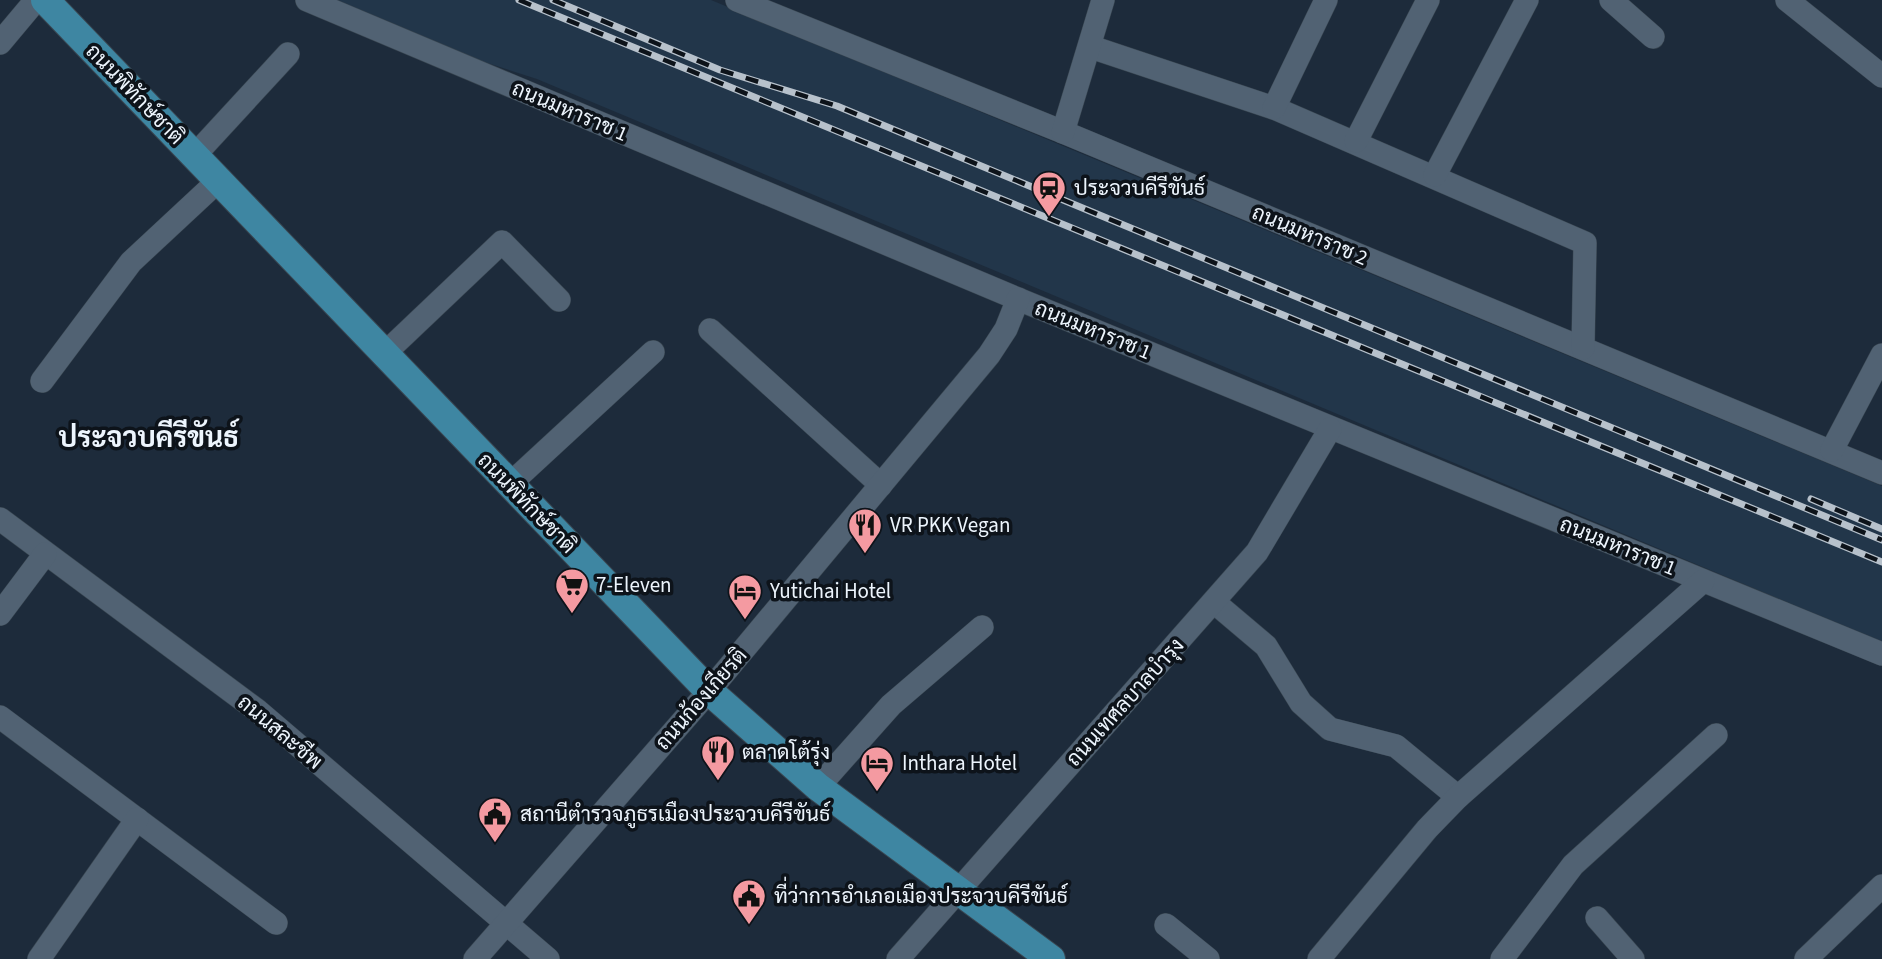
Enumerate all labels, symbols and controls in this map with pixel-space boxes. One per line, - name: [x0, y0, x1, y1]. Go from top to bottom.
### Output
- street label: ถนนพิทักษ์ชาติ: [79, 37, 191, 151]
- street label: ถนนมหาราช 1: [507, 73, 633, 149]
- station icon: ประจวบคีรีขันธ์: [1030, 169, 1068, 218]
- place label: ประจวบคีรีขันธ์: [1074, 173, 1205, 203]
- street label: ถนนมหาราช 2: [1247, 197, 1373, 273]
- street label: ถนนมหาราช 1: [1030, 293, 1156, 367]
- district label: ประจวบคีรีขันธ์: [59, 418, 240, 458]
- street label: ถนนพิทักษ์ชาติ: [471, 446, 583, 560]
- restaurant icon: VR PKK Vegan: [846, 506, 884, 555]
- street label: ถนนมหาราช 1: [1555, 509, 1681, 583]
- place label: VR PKK Vegan: [890, 510, 1010, 540]
- supermarket icon: 7-Eleven: [553, 566, 591, 615]
- place label: 7-Eleven: [596, 570, 672, 600]
- hotel icon: Yutichai Hotel: [726, 572, 764, 621]
- place label: Yutichai Hotel: [769, 576, 891, 606]
- street label: ถนนเทศลบาลบำรุง: [1059, 631, 1191, 773]
- street label: ถนนก้องเกียรติ: [648, 641, 754, 757]
- street label: ถนนสละชีพ: [231, 688, 329, 776]
- restaurant icon: ตลาดโต้รุ่ง: [699, 733, 737, 782]
- place label: ตลาดโต้รุ่ง: [742, 737, 830, 767]
- hotel icon: Inthara Hotel: [858, 744, 896, 793]
- place label: Inthara Hotel: [902, 748, 1017, 778]
- public building icon: สถานีตำรวจภูธรเมืองประจวบคีรีขันธ์: [476, 795, 514, 844]
- place label: สถานีตำรวจภูธรเมืองประจวบคีรีขันธ์: [520, 799, 830, 829]
- place label: ที่ว่าการอำเภอเมืองประจวบคีรีขันธ์: [774, 876, 1068, 911]
- public building icon: ที่ว่าการอำเภอเมืองประจวบคีรีขันธ์: [730, 877, 768, 926]

